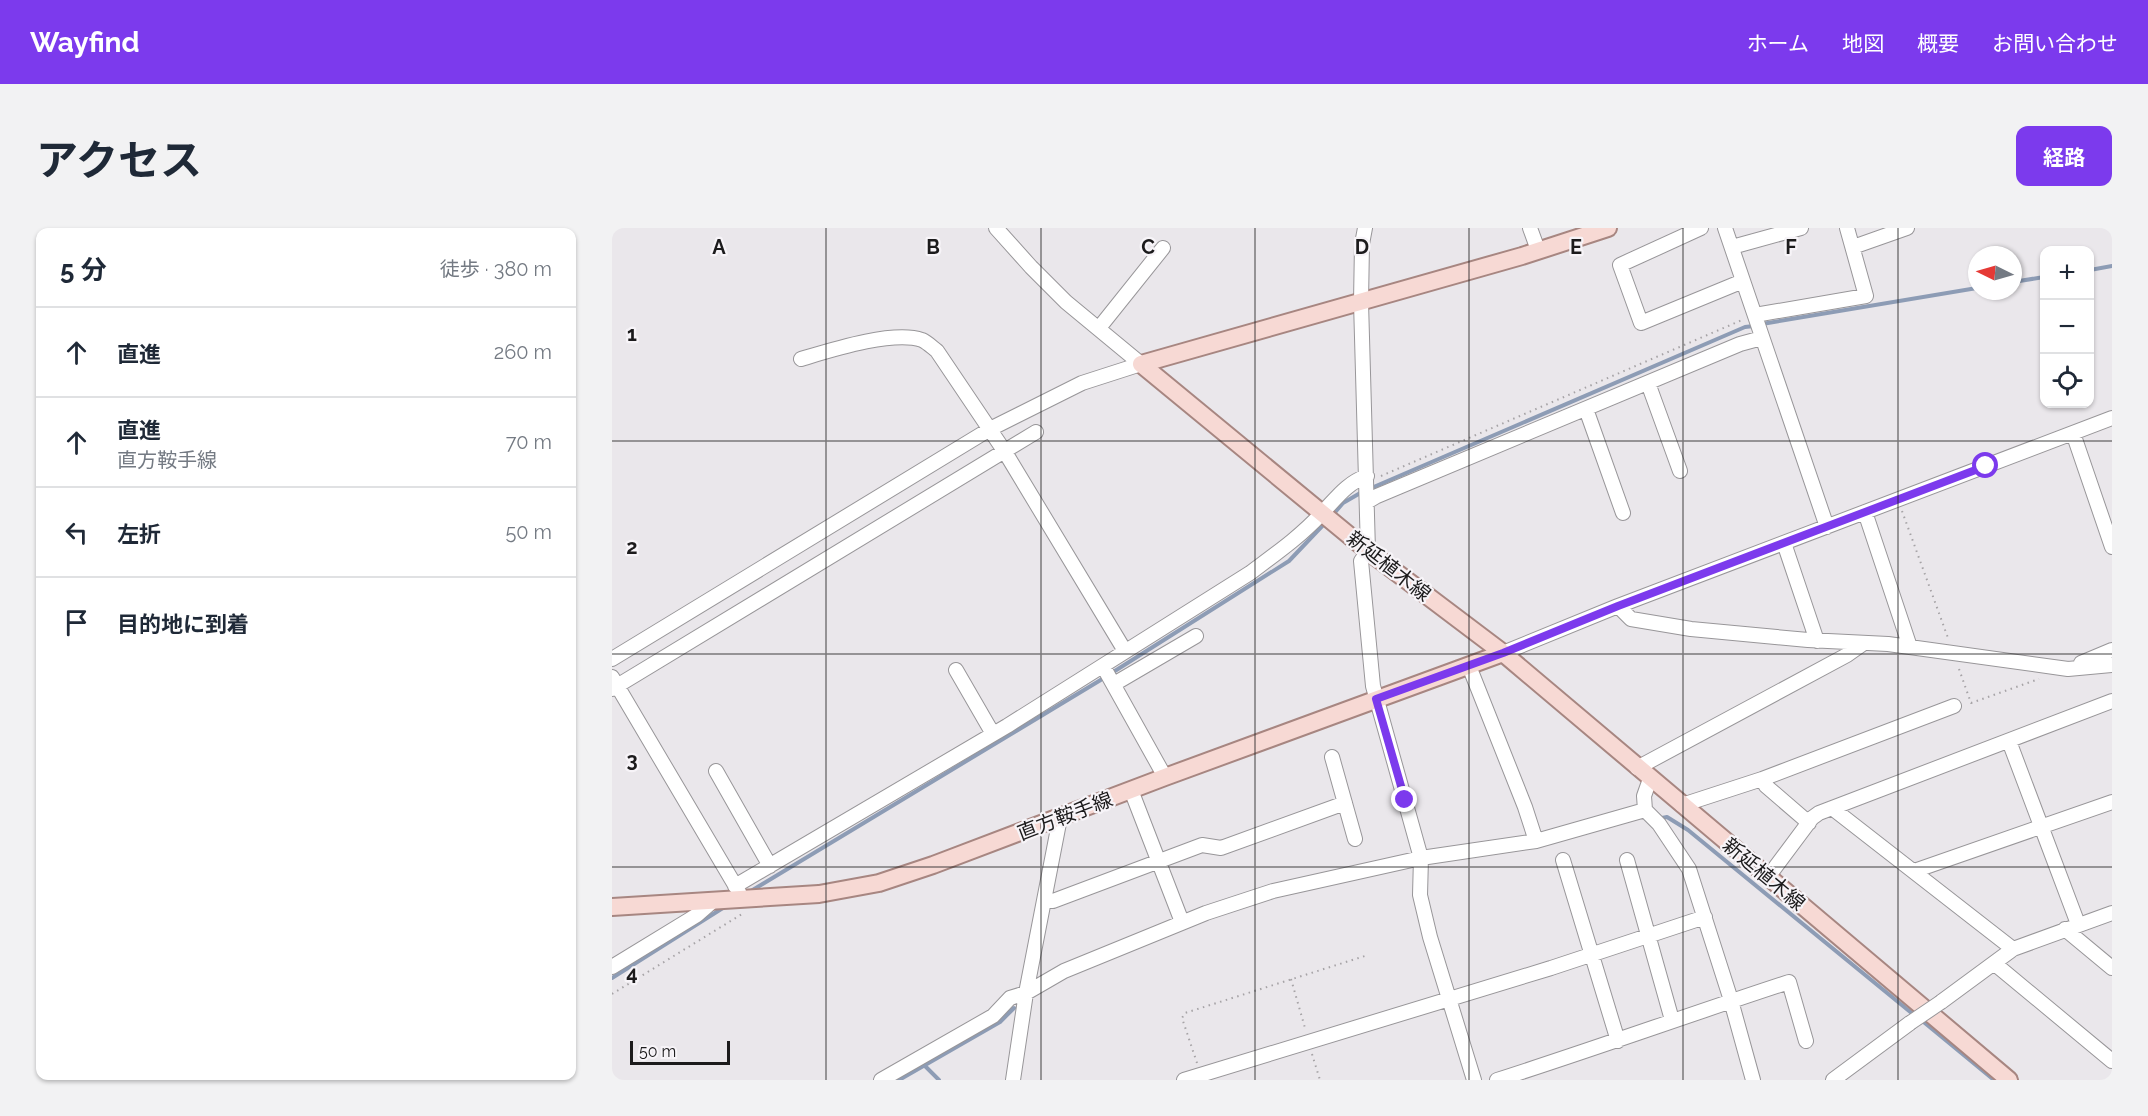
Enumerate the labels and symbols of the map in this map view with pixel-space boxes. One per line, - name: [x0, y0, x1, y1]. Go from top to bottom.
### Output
- text: A: [712, 235, 726, 259]
- text: B: [926, 235, 940, 259]
- text: C: [1141, 235, 1155, 259]
- text: D: [1355, 235, 1369, 259]
- text: E: [1570, 235, 1582, 259]
- text: F: [1785, 235, 1797, 259]
- north arrow: [1968, 246, 2022, 300]
- text: 1: [627, 322, 637, 346]
- route start: [1972, 452, 1998, 478]
- street label: 新延植木線: [1342, 526, 1436, 606]
- text: 2: [626, 535, 638, 559]
- text: 3: [626, 748, 638, 772]
- route end: [1391, 786, 1417, 812]
- street label: 直方鞍手線: [1014, 787, 1116, 845]
- street label: 新延植木線: [1718, 833, 1810, 915]
- text: 4: [626, 961, 638, 985]
- scale bar: [630, 1038, 730, 1066]

